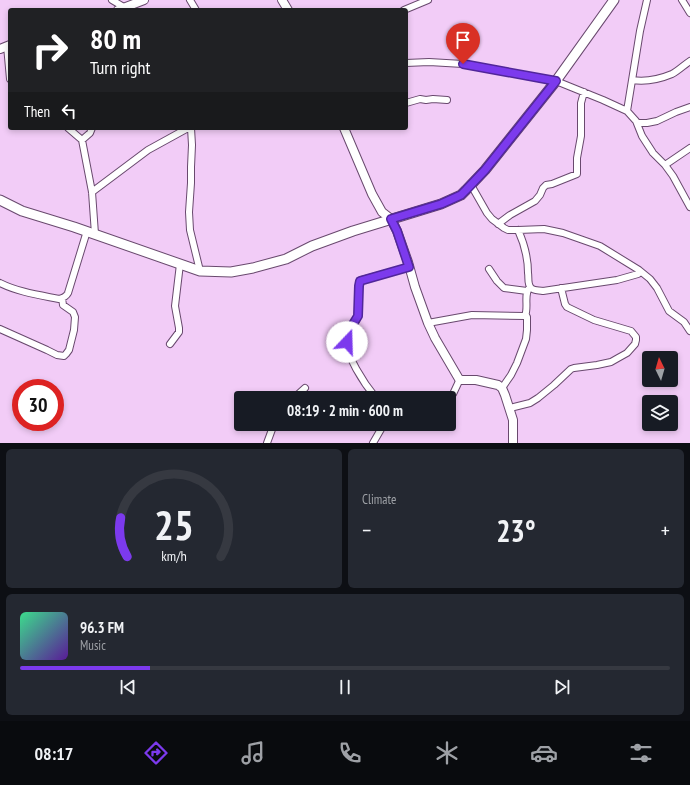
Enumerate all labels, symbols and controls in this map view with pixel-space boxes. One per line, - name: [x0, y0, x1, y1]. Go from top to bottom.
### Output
- text: 80 m: [90, 20, 141, 57]
- pin: [446, 23, 480, 64]
- icon: right: [24, 24, 76, 76]
- icon: arrive: [452, 29, 474, 51]
- text: Turn right: [90, 56, 150, 79]
- icon: left: [58, 100, 80, 122]
- text: Then: [24, 102, 50, 121]
- position arrow: [326, 321, 368, 363]
- north arrow: [642, 351, 678, 387]
- map controls: [642, 351, 678, 431]
- speed limit sign: 30: [12, 379, 64, 431]
- button: layers: [642, 395, 678, 431]
- text: 08:19 · 2 min · 600 m: [287, 401, 403, 420]
- text: Climate: [362, 491, 396, 508]
- text: 25: [154, 497, 194, 550]
- text: 23°: [496, 511, 536, 550]
- text: −: [362, 516, 371, 544]
- text: +: [661, 516, 670, 544]
- text: km/h: [161, 545, 187, 564]
- text: 96.3 FM: [80, 618, 124, 637]
- text: Music: [80, 637, 106, 654]
- icon: previous: [117, 676, 139, 698]
- icon: pause: [334, 676, 356, 698]
- icon: next: [551, 676, 573, 698]
- icon: directions: [142, 739, 170, 767]
- icon: music: [239, 739, 267, 767]
- icon: phone: [336, 739, 364, 767]
- icon: climate: [433, 739, 461, 767]
- icon: car: [530, 739, 558, 767]
- icon: filters: [627, 739, 655, 767]
- text: 08:17: [35, 742, 73, 765]

